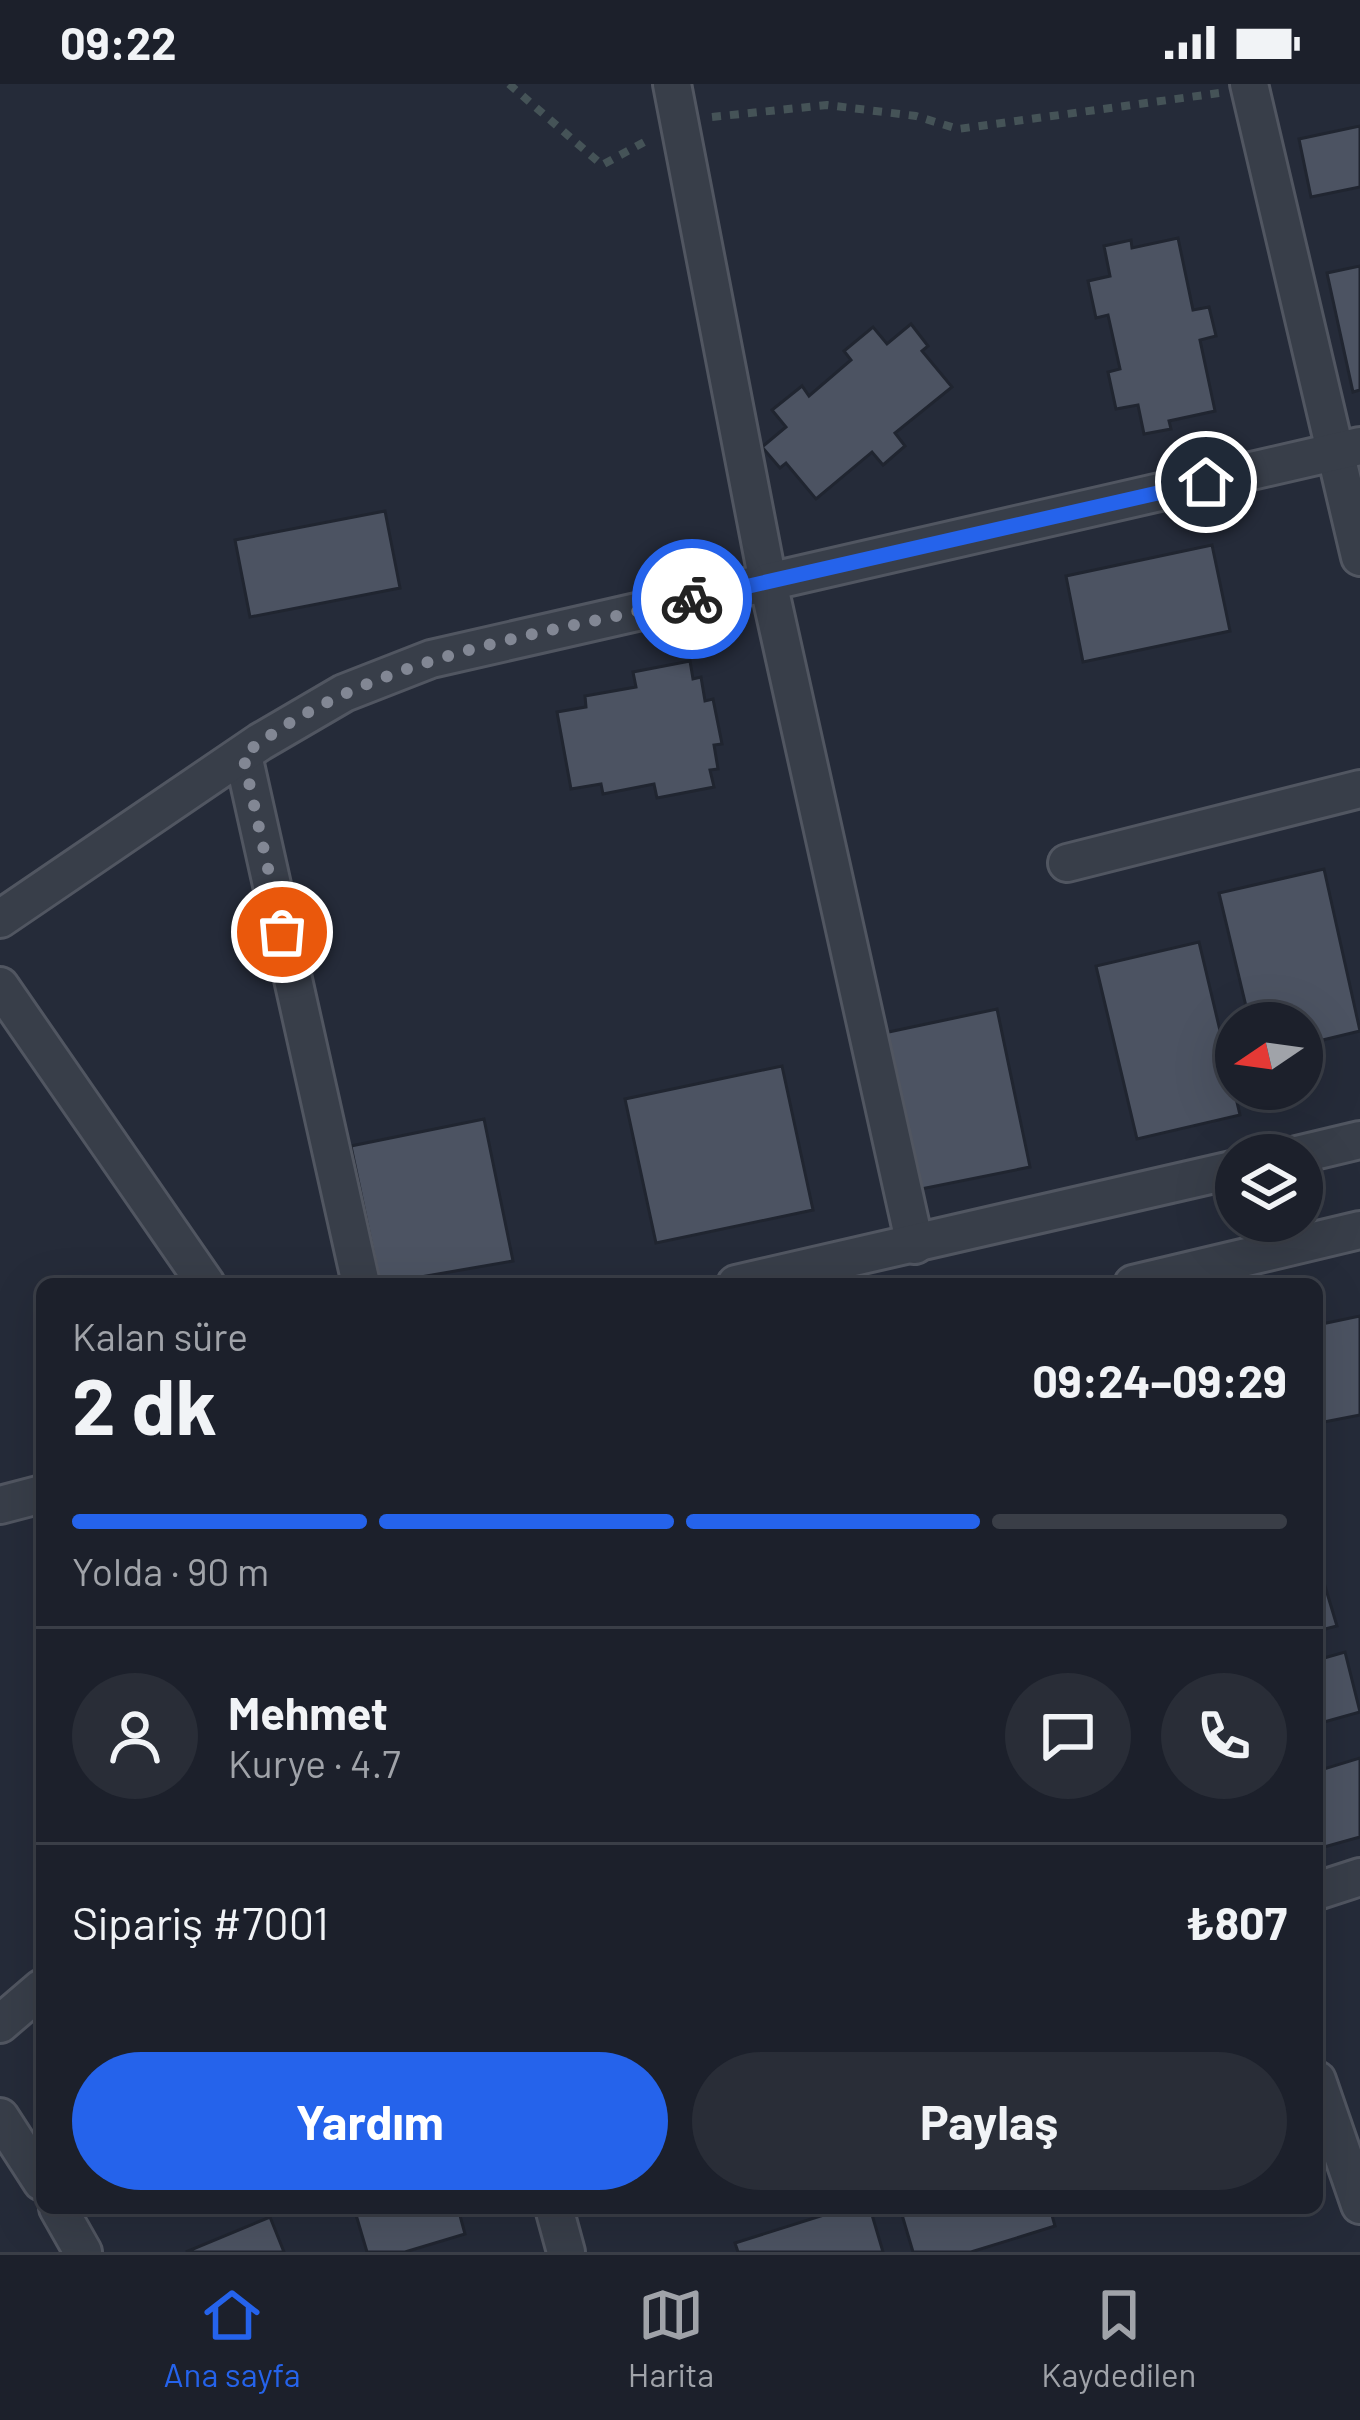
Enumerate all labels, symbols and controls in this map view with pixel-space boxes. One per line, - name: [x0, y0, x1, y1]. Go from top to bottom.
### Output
- text: 09:22: [60, 15, 176, 69]
- pin: [1155, 431, 1257, 533]
- icon: home: [1173, 449, 1239, 515]
- courier: [632, 539, 752, 659]
- icon: bike: [659, 566, 725, 632]
- pin: [231, 881, 333, 983]
- icon: bag: [249, 899, 315, 965]
- north arrow: [1215, 1002, 1323, 1110]
- map controls: [1215, 1002, 1323, 1242]
- button: layers: [1215, 1134, 1323, 1242]
- text: Kalan süre: [72, 1312, 248, 1359]
- text: 09:24–09:29: [1032, 1353, 1287, 1407]
- text: 2 dk: [72, 1357, 217, 1451]
- text: Yolda · 90 m: [72, 1547, 269, 1594]
- button: person: [72, 1673, 198, 1799]
- button: chat: [1005, 1673, 1131, 1799]
- button: phone: [1161, 1673, 1287, 1799]
- text: Mehmet: [228, 1685, 388, 1739]
- text: Kurye · 4.7: [228, 1739, 401, 1786]
- text: Sipariş #7001: [72, 1895, 329, 1949]
- text: ₺807: [1186, 1895, 1287, 1949]
- button: Yardım: [72, 2052, 668, 2190]
- button: Paylaş: [692, 2052, 1287, 2190]
- tab: Ana sayfa: [164, 2282, 301, 2394]
- tab: Harita: [628, 2282, 714, 2394]
- tab: Kaydedilen: [1041, 2282, 1196, 2394]

